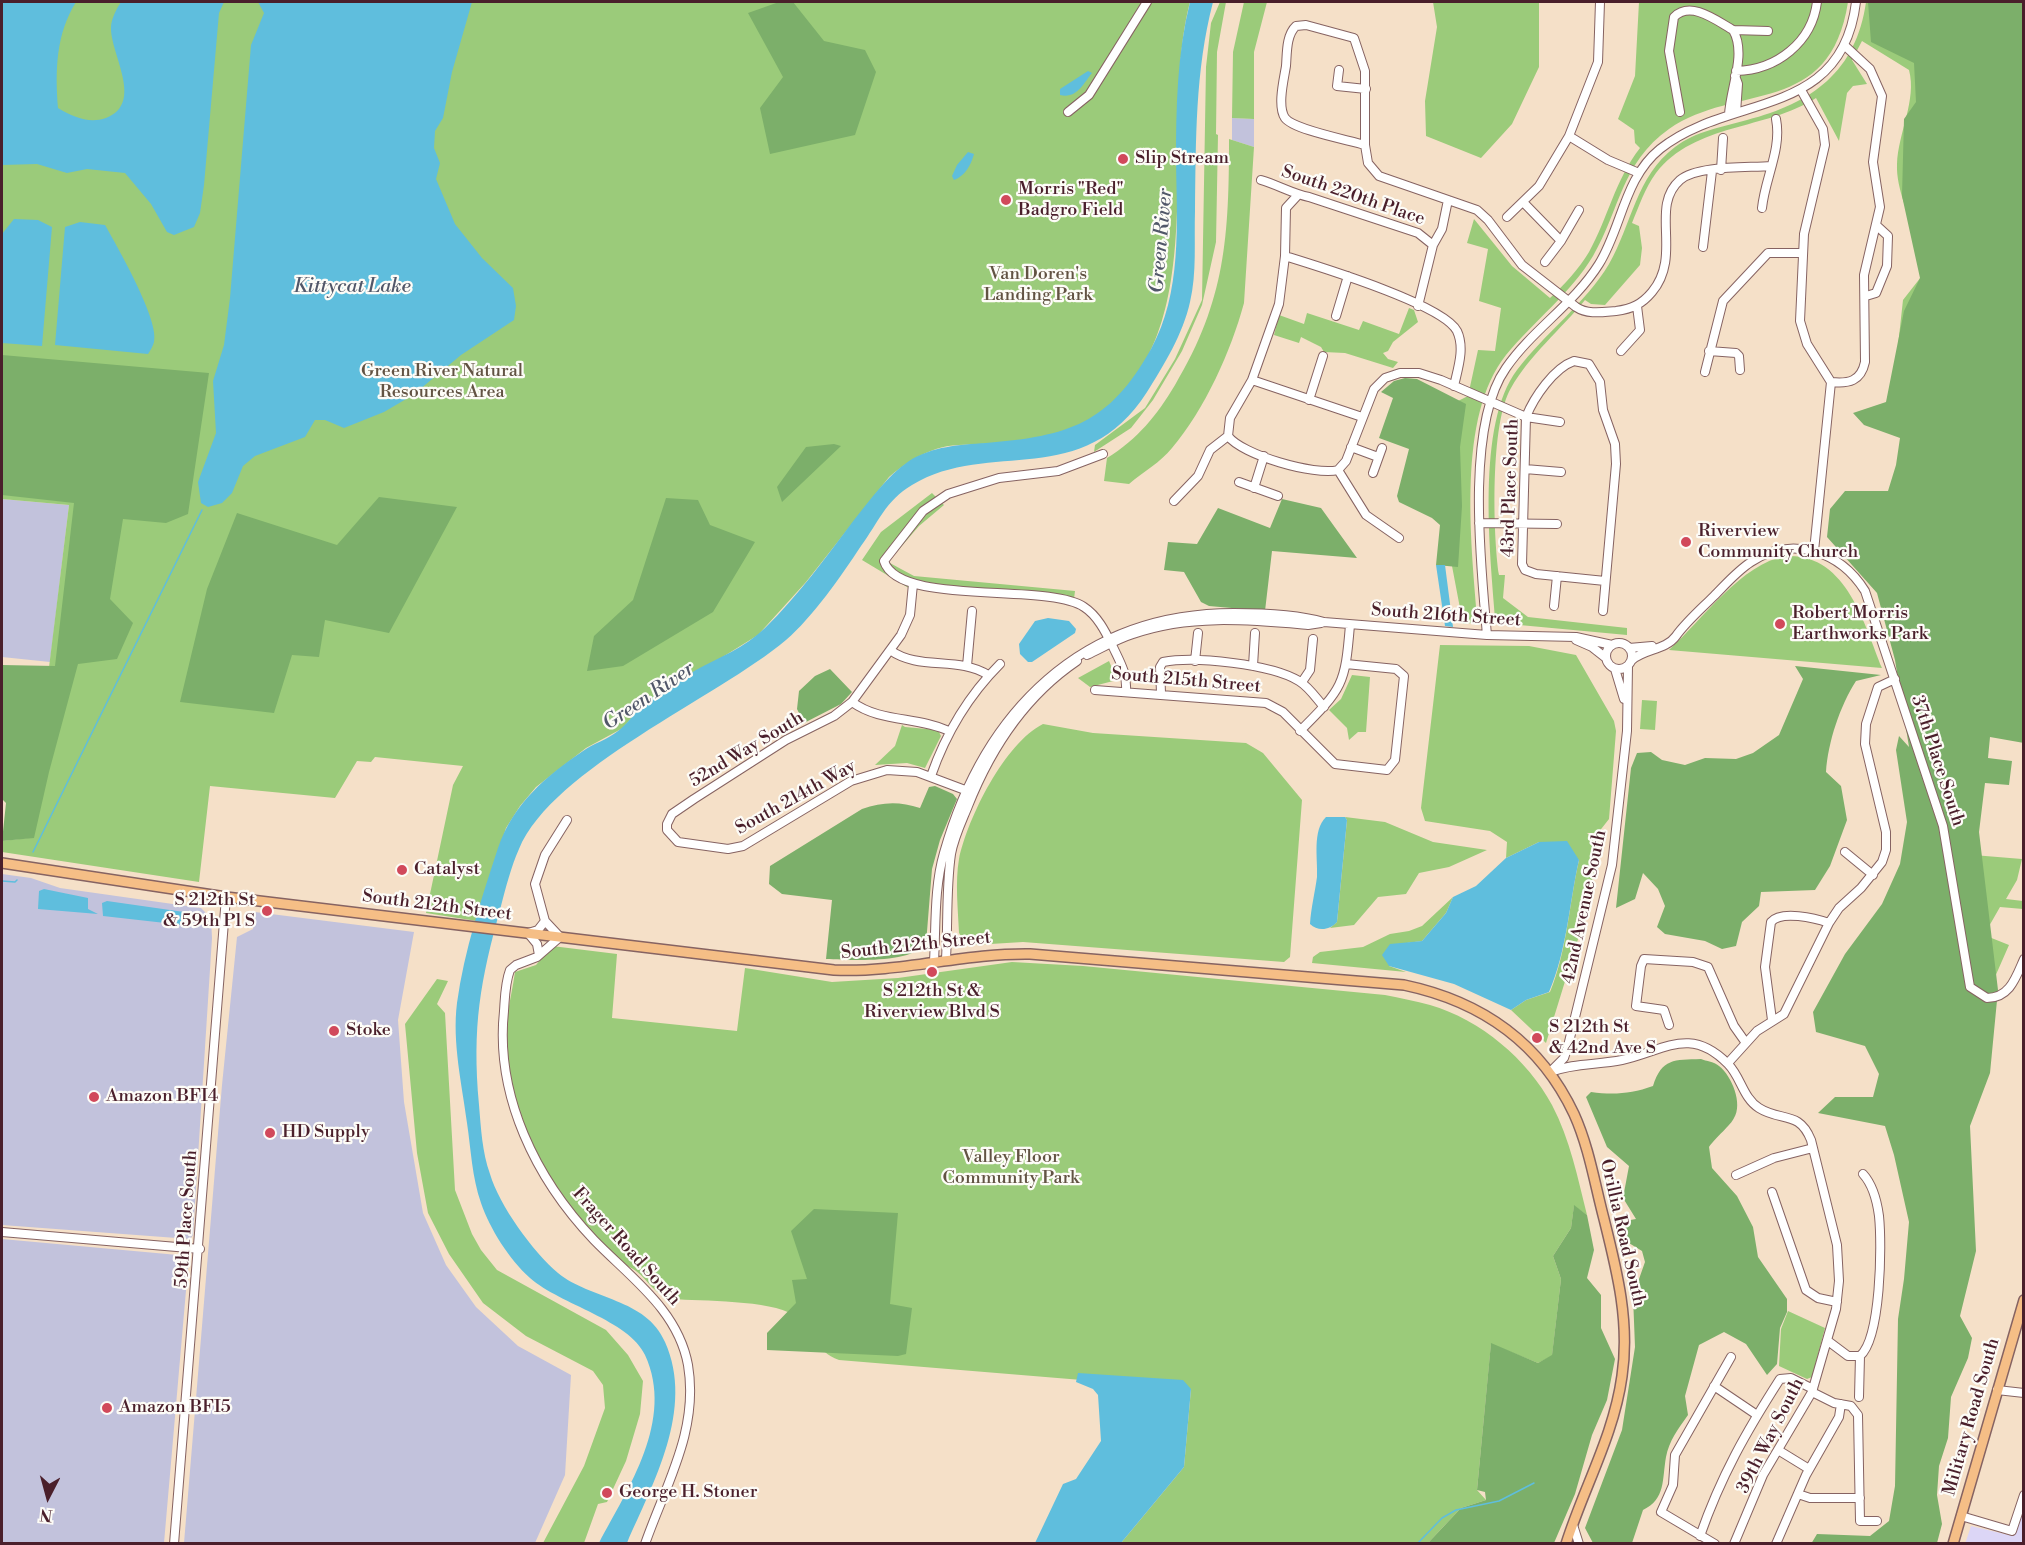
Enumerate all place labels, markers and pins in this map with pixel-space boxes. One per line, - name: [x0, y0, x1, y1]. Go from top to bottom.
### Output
- place label: Slip Stream: [1135, 148, 1229, 170]
- marker: Slip Stream: [1116, 152, 1130, 166]
- place label: Morris "Red" Badgro Field: [1018, 179, 1124, 222]
- marker: Morris "Red" Badgro Field: [999, 193, 1013, 207]
- place label: Riverview Community Church: [1698, 521, 1858, 564]
- marker: Riverview Community Church: [1679, 535, 1693, 549]
- place label: Robert Morris Earthworks Park: [1792, 603, 1928, 646]
- marker: Robert Morris Earthworks Park: [1773, 617, 1787, 631]
- place label: Catalyst: [414, 859, 480, 881]
- marker: Catalyst: [395, 863, 409, 877]
- place label: S 212th St & 59th Pl S: [163, 890, 255, 932]
- marker: S 212th St & 59th Pl S: [260, 904, 274, 918]
- marker: S 212th St & Riverview Blvd S: [925, 965, 939, 979]
- place label: S 212th St & Riverview Blvd S: [864, 981, 1000, 1024]
- place label: S 212th St & 42nd Ave S: [1549, 1017, 1656, 1060]
- place label: Stoke: [346, 1020, 391, 1042]
- marker: Stoke: [327, 1024, 341, 1038]
- marker: S 212th St & 42nd Ave S: [1530, 1031, 1544, 1045]
- place label: Amazon BFI4: [106, 1086, 218, 1108]
- marker: Amazon BFI4: [87, 1090, 101, 1104]
- place label: HD Supply: [282, 1122, 370, 1144]
- marker: HD Supply: [263, 1126, 277, 1140]
- place label: Amazon BFI5: [119, 1397, 231, 1419]
- marker: Amazon BFI5: [100, 1401, 114, 1415]
- place label: George H. Stoner: [619, 1482, 757, 1504]
- marker: George H. Stoner: [600, 1486, 614, 1500]

